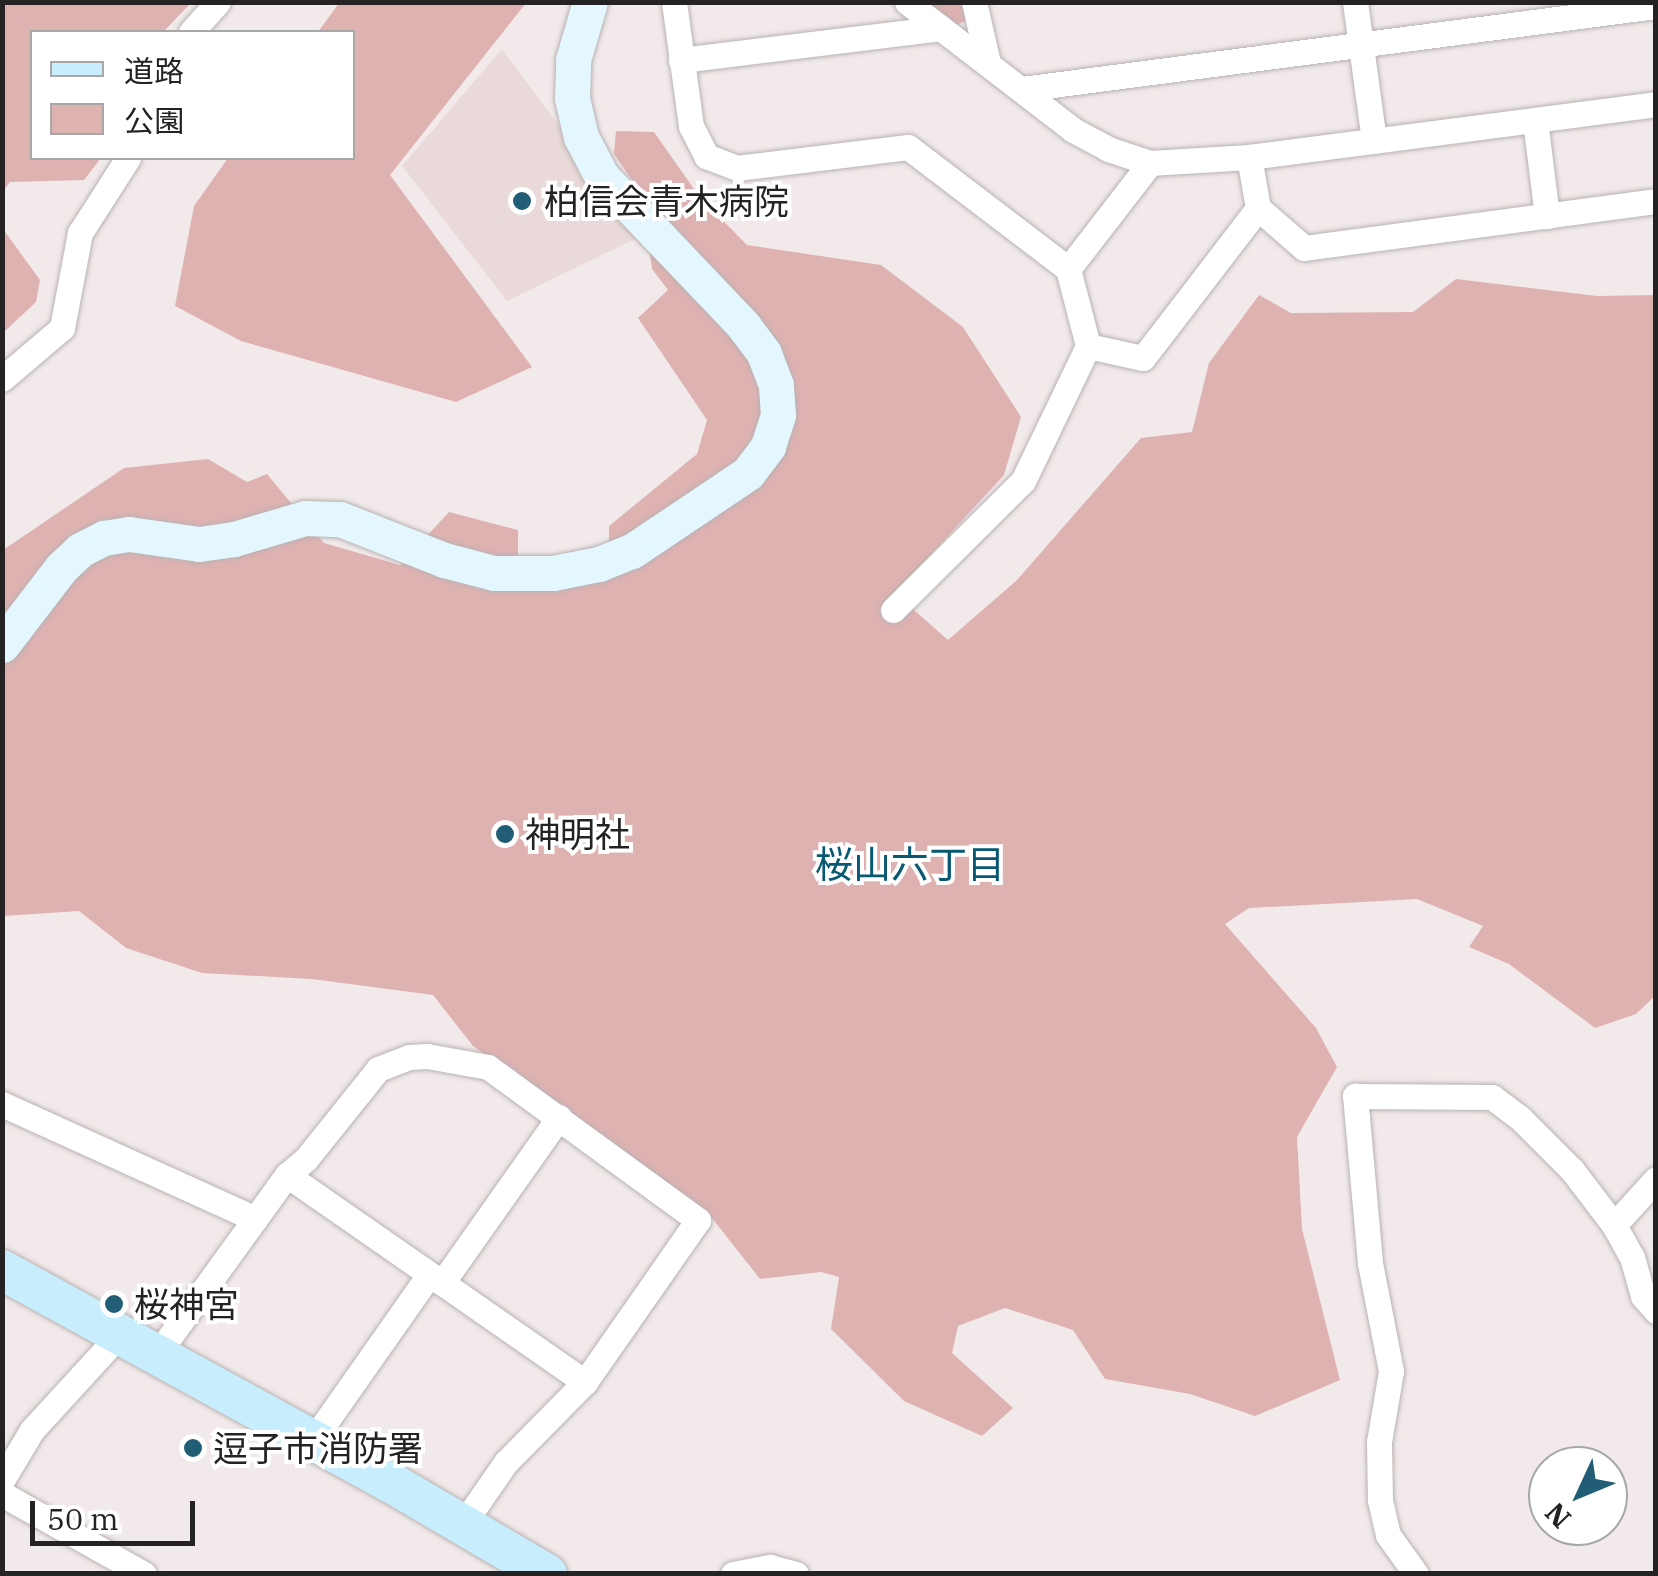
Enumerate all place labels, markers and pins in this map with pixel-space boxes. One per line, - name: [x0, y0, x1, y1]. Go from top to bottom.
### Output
- place label: 柏信会青木病院: [544, 180, 789, 222]
- marker: 柏信会青木病院: [509, 188, 535, 214]
- place label: 神明社: [525, 813, 630, 855]
- marker: 神明社: [494, 823, 516, 845]
- place label: 桜神宮: [134, 1283, 239, 1325]
- marker: 桜神宮: [103, 1293, 125, 1315]
- place label: 逗子市消防署: [213, 1427, 423, 1469]
- marker: 逗子市消防署: [182, 1437, 204, 1459]

